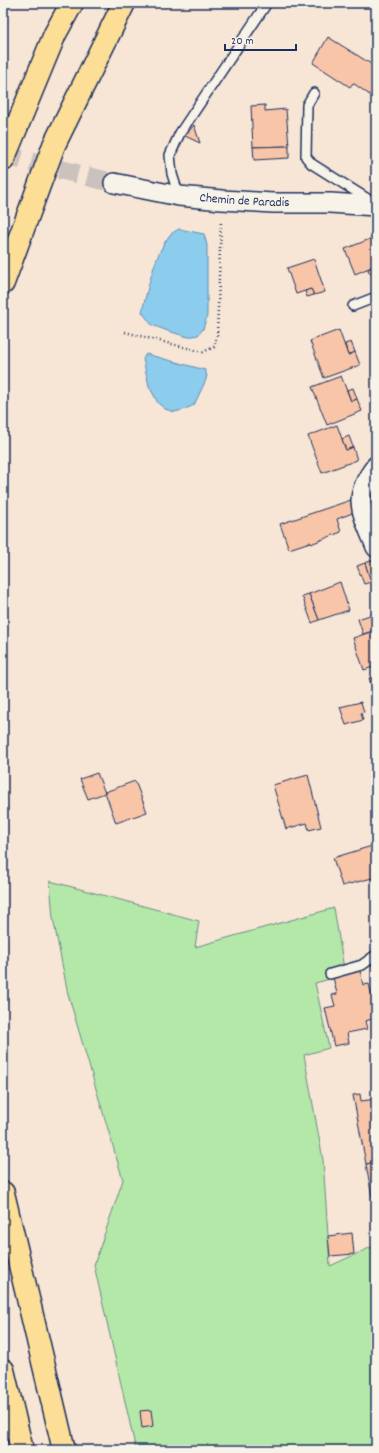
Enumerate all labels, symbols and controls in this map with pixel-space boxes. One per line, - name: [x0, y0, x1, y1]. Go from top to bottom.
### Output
- scale bar: [225, 26, 296, 52]
- text: 20 m: [231, 33, 254, 50]
- street label: Chemin de Paradis: [199, 188, 290, 213]

